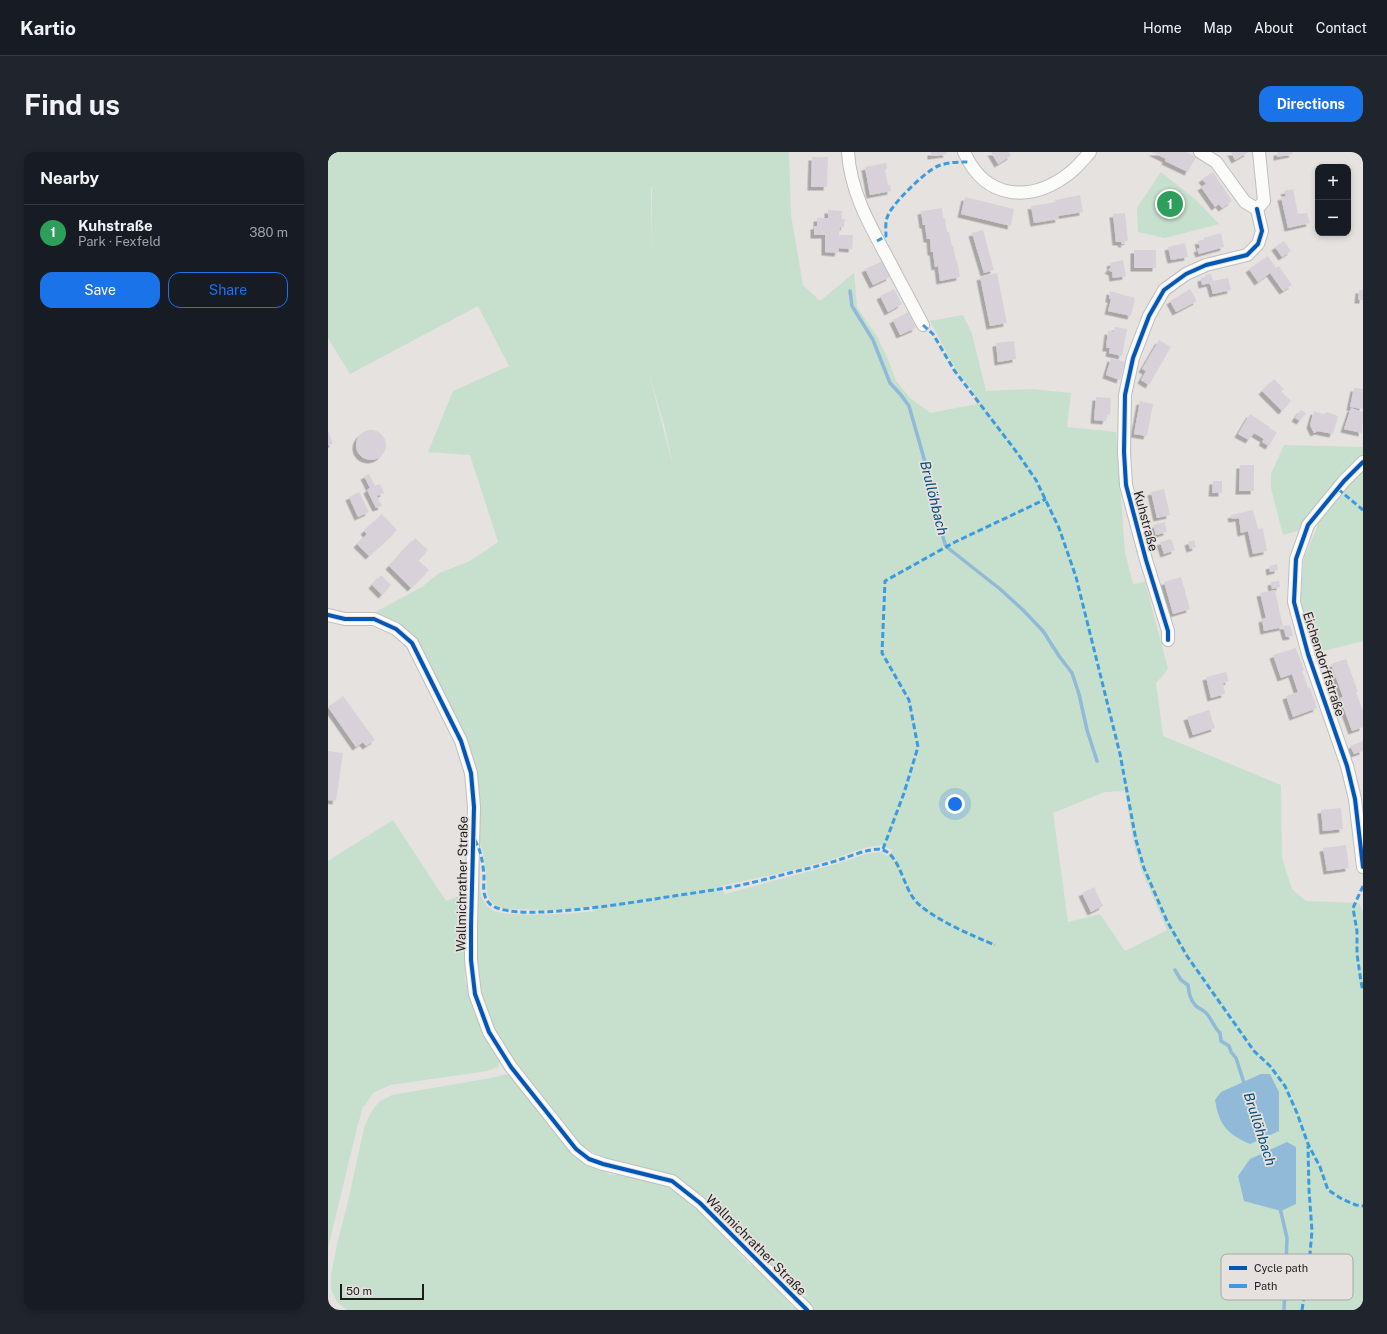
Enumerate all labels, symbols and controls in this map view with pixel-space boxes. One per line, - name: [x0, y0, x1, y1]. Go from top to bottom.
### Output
- text: Kartio: [20, 17, 76, 39]
- text: Home: [1143, 20, 1182, 36]
- text: Map: [1204, 20, 1232, 36]
- text: About: [1254, 20, 1294, 36]
- text: Contact: [1316, 20, 1367, 36]
- button: Directions: [1259, 86, 1363, 122]
- text: Find us: [24, 88, 120, 121]
- map controls: [1315, 164, 1351, 236]
- button: +: [1315, 164, 1351, 200]
- text: Nearby: [40, 168, 99, 188]
- pin: 1: [1157, 189, 1183, 219]
- button: −: [1315, 200, 1351, 236]
- text: Kuhstraße: [78, 217, 153, 234]
- text: 1: [50, 225, 56, 240]
- text: 380 m: [249, 225, 288, 240]
- text: Park · Fexfeld: [78, 234, 161, 249]
- button: Save: [40, 272, 160, 308]
- button: Share: [168, 272, 288, 308]
- water label: Brullöhbach: [917, 459, 951, 537]
- street label: Kuhstraße: [1131, 489, 1161, 553]
- street label: Eichendorffstraße: [1300, 610, 1348, 718]
- your location: [945, 794, 965, 814]
- street label: Wallmichrather Straße: [453, 816, 471, 952]
- water label: Brullöhbach: [1241, 1090, 1279, 1168]
- street label: Wallmichrather Straße: [703, 1192, 809, 1298]
- legend: [1221, 1254, 1353, 1300]
- text: Cycle path: [1254, 1262, 1308, 1274]
- text: Path: [1254, 1280, 1277, 1292]
- scale bar: [340, 1282, 424, 1301]
- text: 50 m: [346, 1285, 372, 1297]

